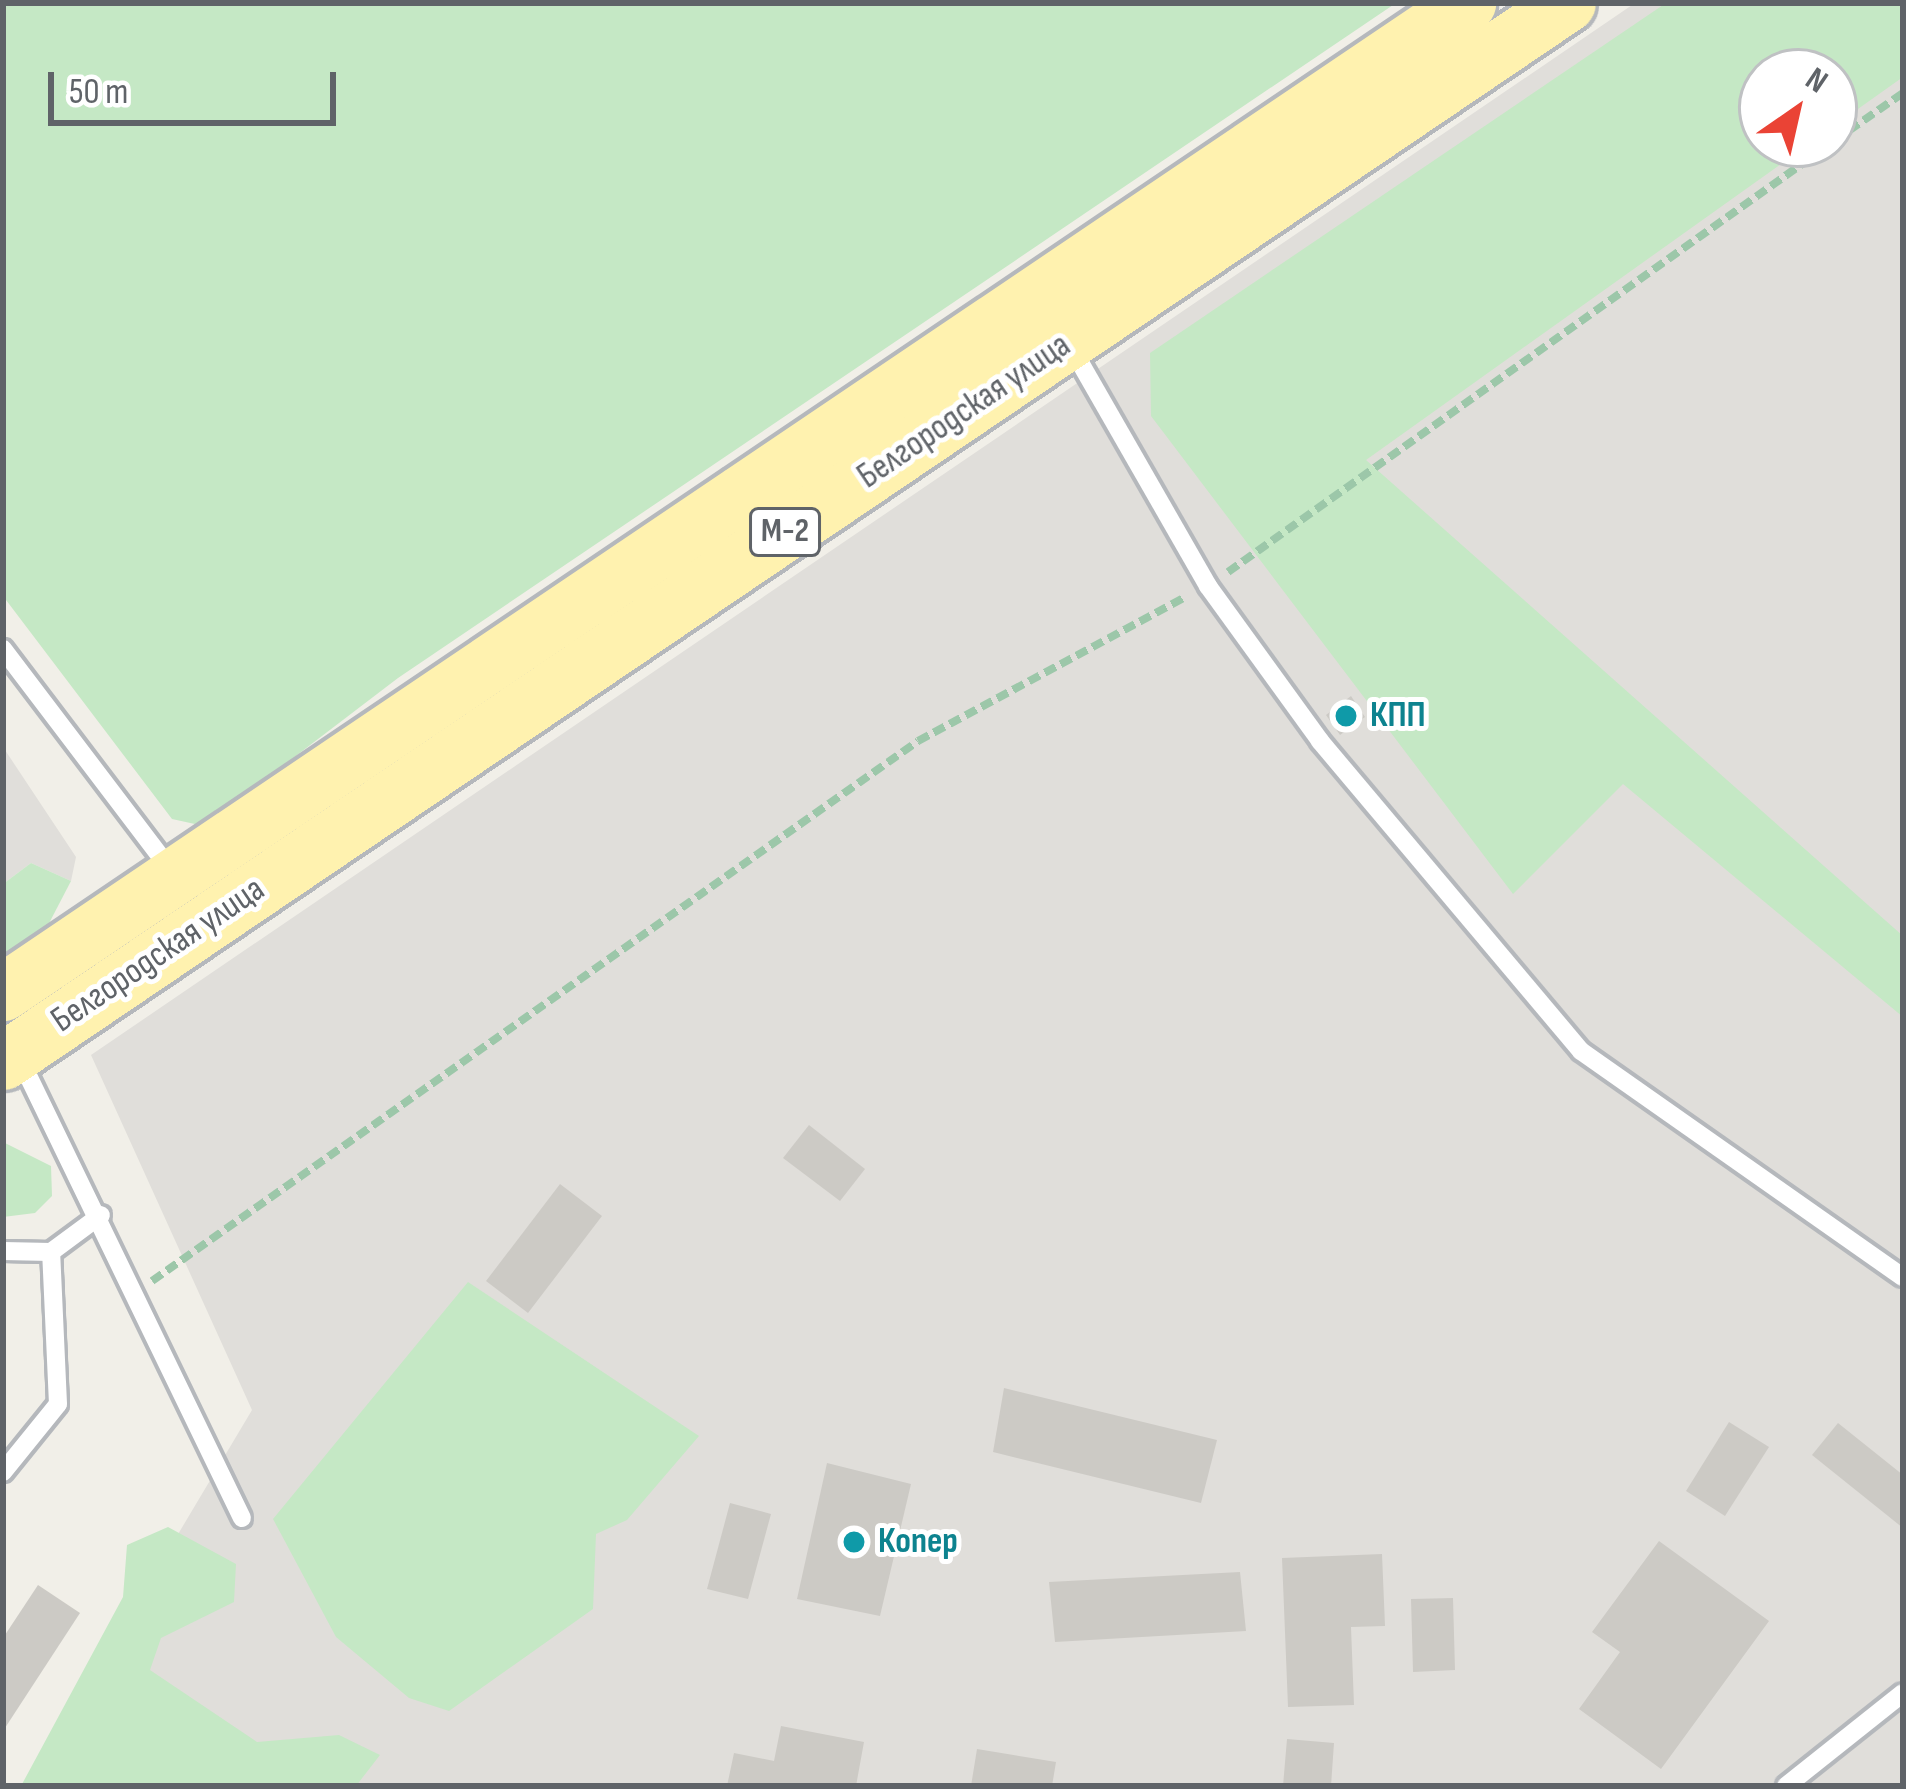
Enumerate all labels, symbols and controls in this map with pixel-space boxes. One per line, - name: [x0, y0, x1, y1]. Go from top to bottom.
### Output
- scale bar: [54, 48, 342, 122]
- north arrow: [1738, 48, 1858, 168]
- text: N: [1798, 59, 1835, 102]
- text: 50 m: [69, 71, 128, 114]
- street label: Белгородская улица: [849, 324, 1079, 498]
- road number: М-2: [749, 505, 821, 559]
- place label: КПП: [1370, 694, 1426, 738]
- marker: КПП: [1333, 703, 1359, 729]
- street label: Белгородская улица: [43, 868, 273, 1042]
- place label: Копер: [878, 1520, 958, 1564]
- marker: Копер: [841, 1529, 867, 1555]

